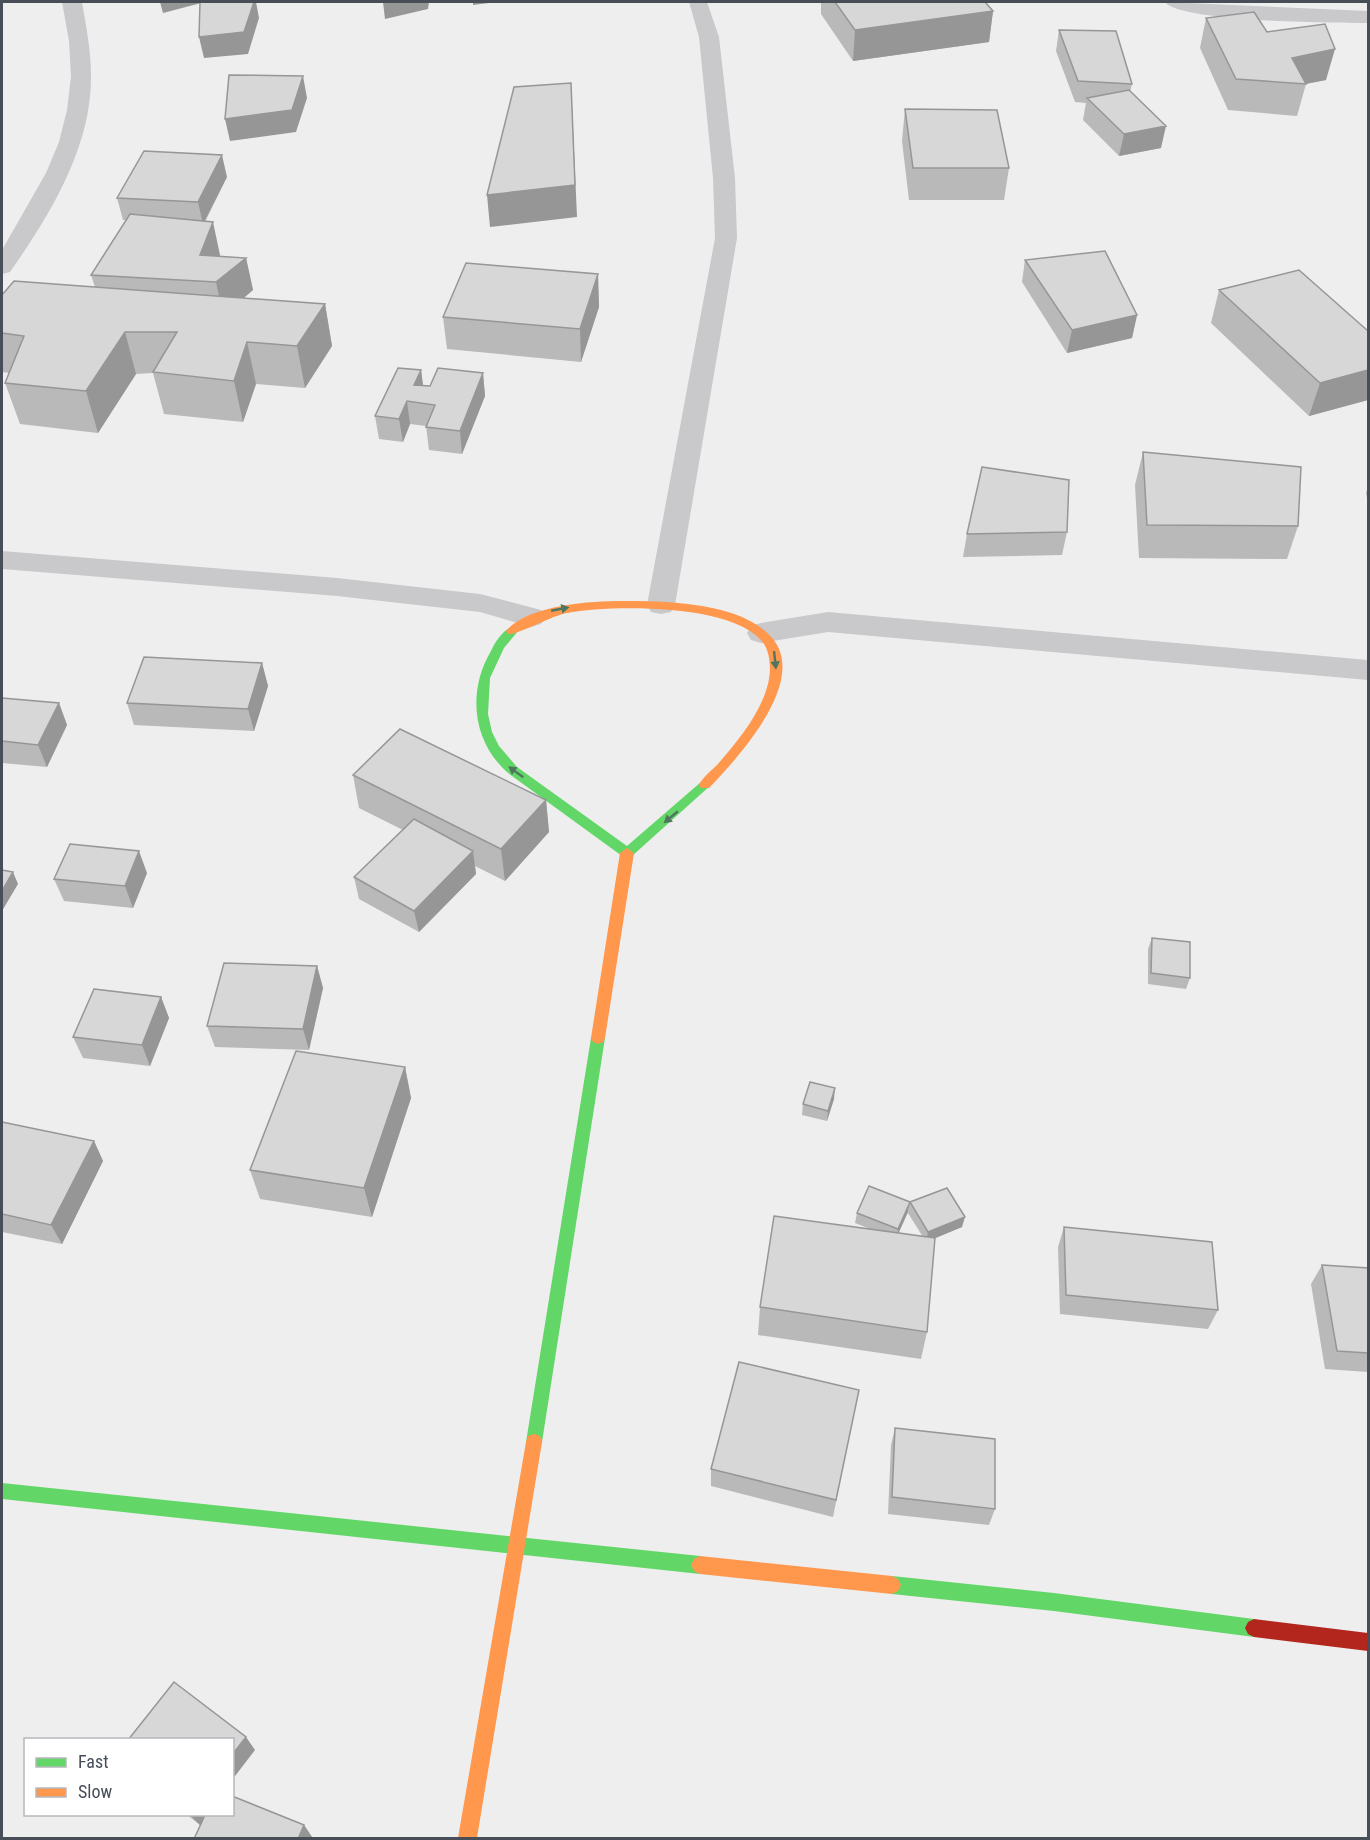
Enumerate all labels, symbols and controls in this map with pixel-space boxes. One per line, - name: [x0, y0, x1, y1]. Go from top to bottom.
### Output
- one-way arrow: [551, 604, 570, 613]
- one-way arrow: [770, 650, 780, 669]
- one-way arrow: [509, 766, 525, 778]
- one-way arrow: [663, 810, 679, 823]
- legend: [24, 1738, 234, 1816]
- text: Fast: [78, 1751, 109, 1772]
- text: Slow: [78, 1781, 113, 1802]

